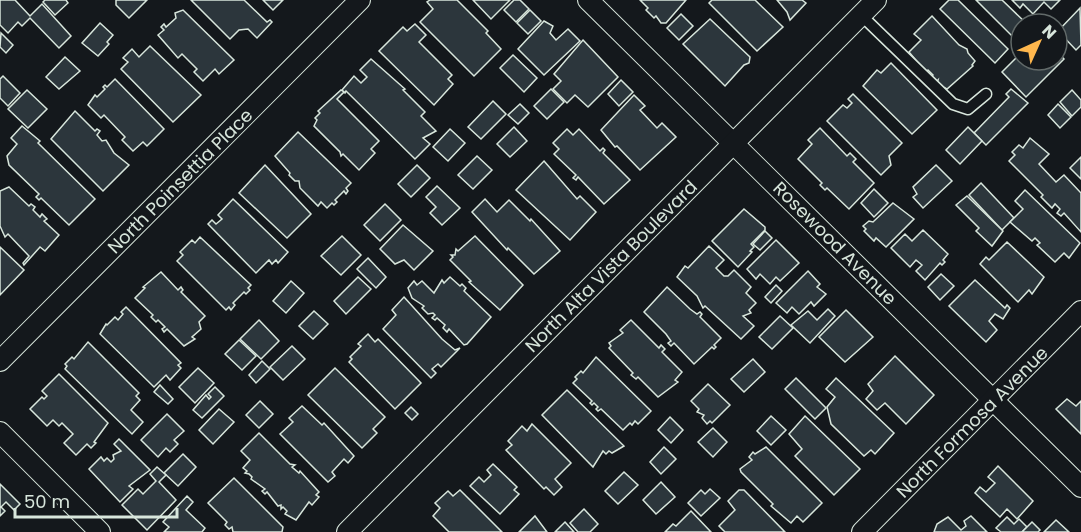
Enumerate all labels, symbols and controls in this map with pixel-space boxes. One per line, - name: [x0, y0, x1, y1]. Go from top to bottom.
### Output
- north arrow: [1009, 12, 1069, 72]
- text: N: [1037, 19, 1062, 44]
- street label: North Poinsettia Place: [102, 103, 258, 259]
- street label: North Alta Vista Boulevard: [519, 174, 703, 358]
- street label: Rosewood Avenue: [768, 176, 902, 310]
- street label: North Formosa Avenue: [891, 341, 1053, 503]
- scale bar: [15, 481, 177, 519]
- text: 50 m: [24, 489, 70, 514]

